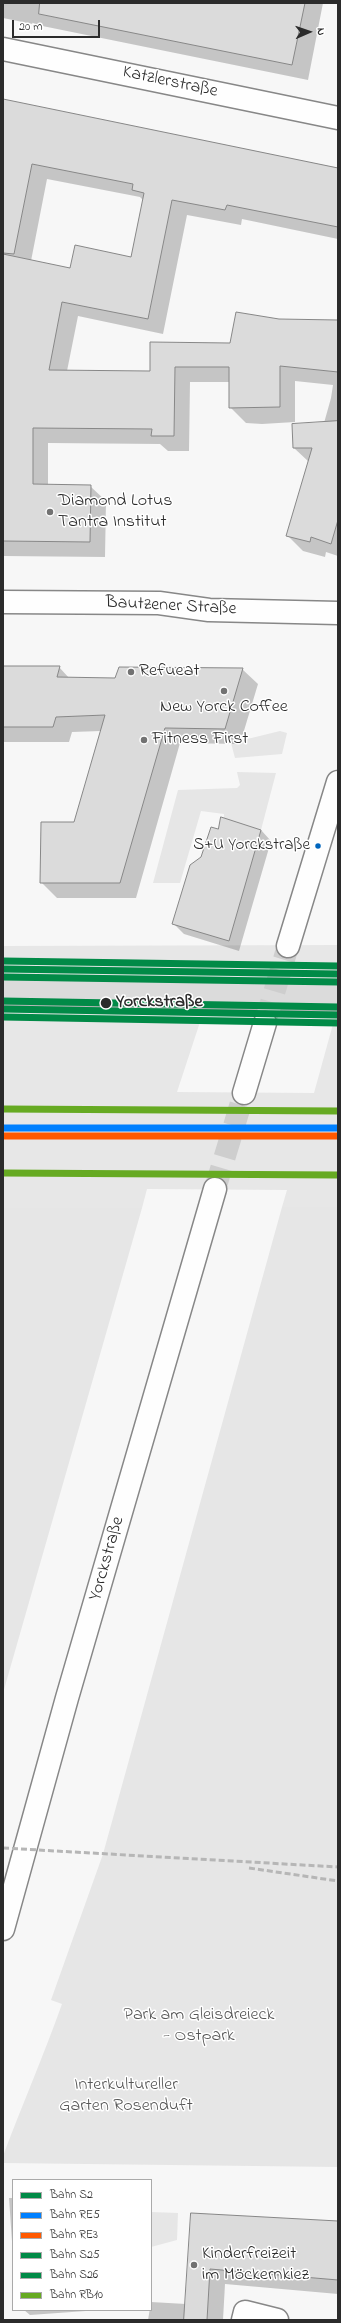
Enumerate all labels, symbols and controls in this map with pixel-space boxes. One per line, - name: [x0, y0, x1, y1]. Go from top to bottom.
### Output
- scale bar: [14, 12, 102, 38]
- north arrow: [289, 12, 329, 52]
- text: 20 m: [19, 18, 42, 36]
- text: N: [313, 28, 329, 36]
- street label: Katzlerstraße: [120, 62, 220, 104]
- place label: Diamond Lotus Tantra Institut: [58, 491, 172, 534]
- marker: Diamond Lotus Tantra Institut: [45, 507, 55, 517]
- street label: Bautzener Straße: [105, 593, 237, 621]
- place label: Refueat: [139, 661, 199, 683]
- marker: Refueat: [126, 667, 136, 677]
- marker: New Yorck Coffee: [219, 686, 229, 696]
- place label: New Yorck Coffee: [160, 697, 288, 719]
- place label: Fitness First: [152, 729, 248, 751]
- marker: Fitness First: [139, 735, 149, 745]
- place label: S+U Yorckstraße: [193, 836, 310, 856]
- marker: S+U Yorckstraße: [313, 841, 323, 851]
- place label: Yorckstraße: [116, 992, 203, 1014]
- marker: Yorckstraße: [99, 996, 113, 1010]
- street label: Yorckstraße: [86, 1514, 130, 1604]
- park label: Park am Gleisdreieck - Ostpark: [124, 2005, 274, 2048]
- park label: Interkultureller Garten Rosenduft: [59, 2075, 193, 2118]
- legend: [12, 2179, 152, 2311]
- text: Bahn S2: [50, 2186, 93, 2204]
- text: Bahn RE5: [50, 2206, 100, 2224]
- text: Bahn RE3: [50, 2226, 98, 2244]
- place label: Kinderfreizeit im Möckernkiez: [202, 2244, 309, 2286]
- text: Bahn S25: [50, 2246, 100, 2264]
- marker: Kinderfreizeit im Möckernkiez: [189, 2260, 199, 2270]
- text: Bahn S26: [50, 2266, 98, 2284]
- text: Bahn RB10: [50, 2286, 103, 2304]

